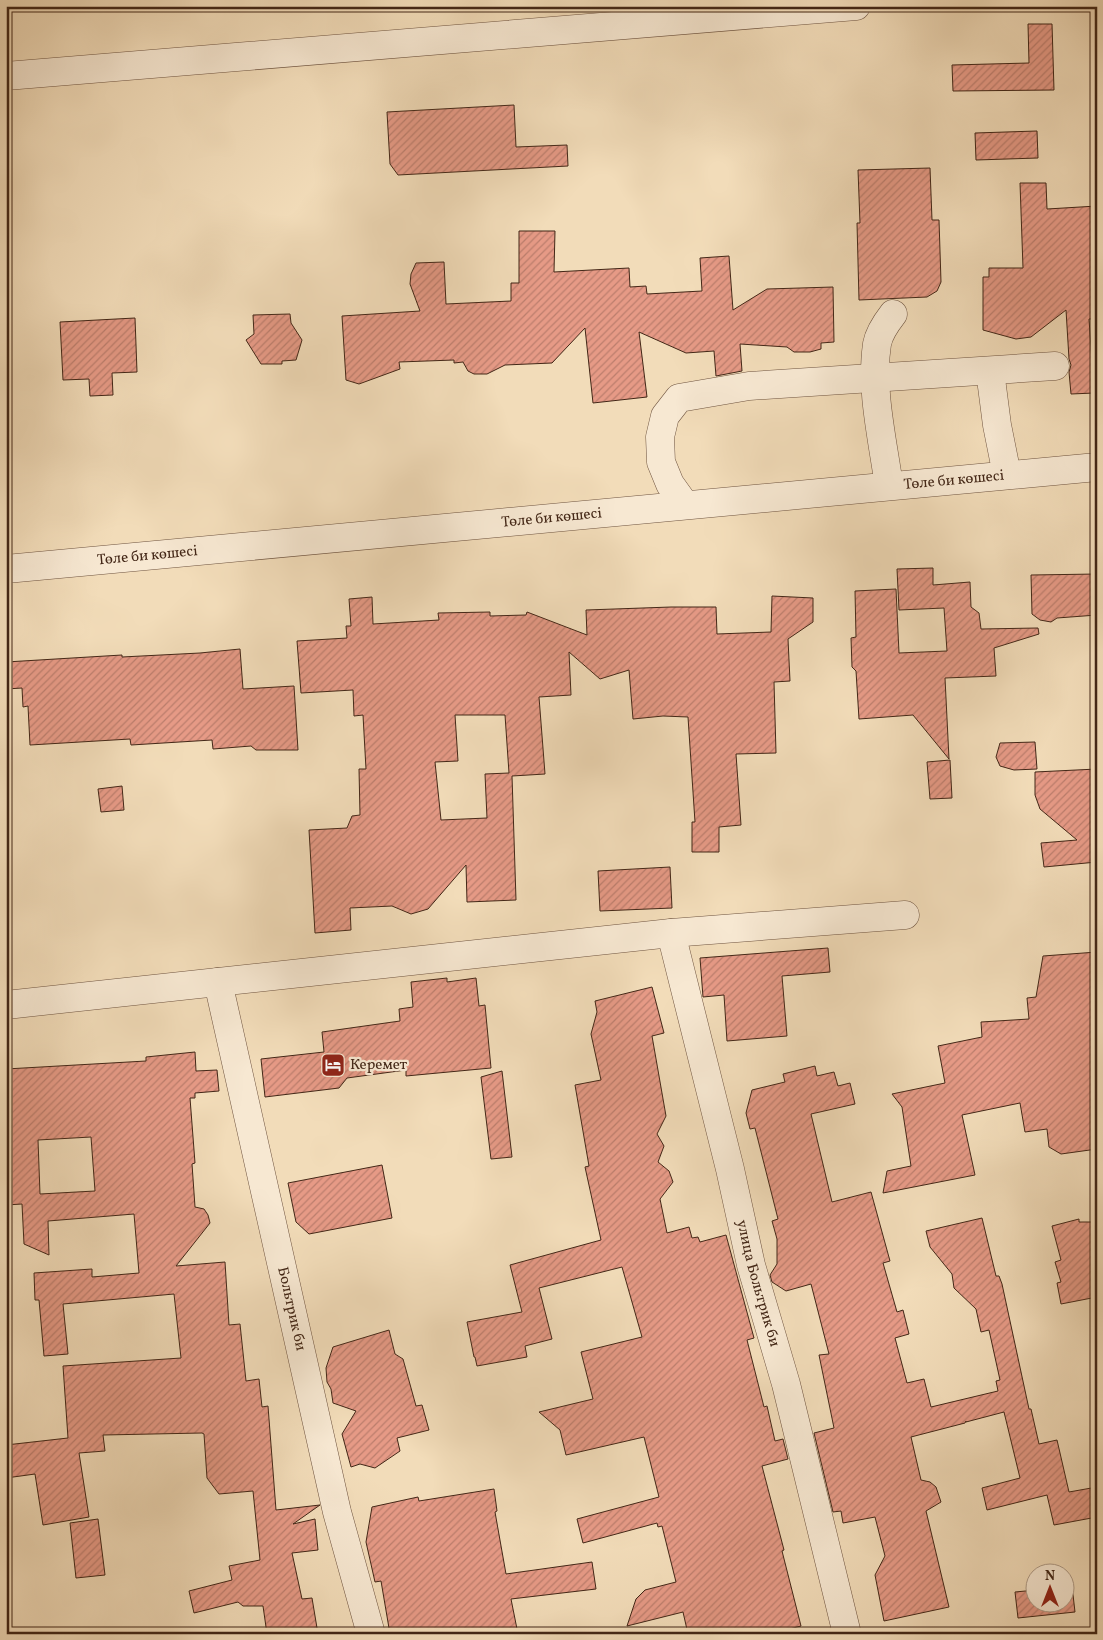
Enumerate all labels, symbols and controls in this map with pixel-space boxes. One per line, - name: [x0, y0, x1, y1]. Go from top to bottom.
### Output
- street label: Төле би көшесі: [903, 465, 1005, 496]
- street label: Төле би көшесі: [500, 503, 603, 533]
- street label: Төле би көшесі: [96, 541, 199, 571]
- hotel icon: Керемет: [320, 1052, 346, 1078]
- place label: Керемет: [350, 1055, 408, 1076]
- street label: улица Больтрик би: [731, 1218, 785, 1349]
- street label: Больтрик би: [272, 1265, 311, 1353]
- north arrow: [1026, 1562, 1076, 1612]
- text: N: [1045, 1567, 1055, 1586]

